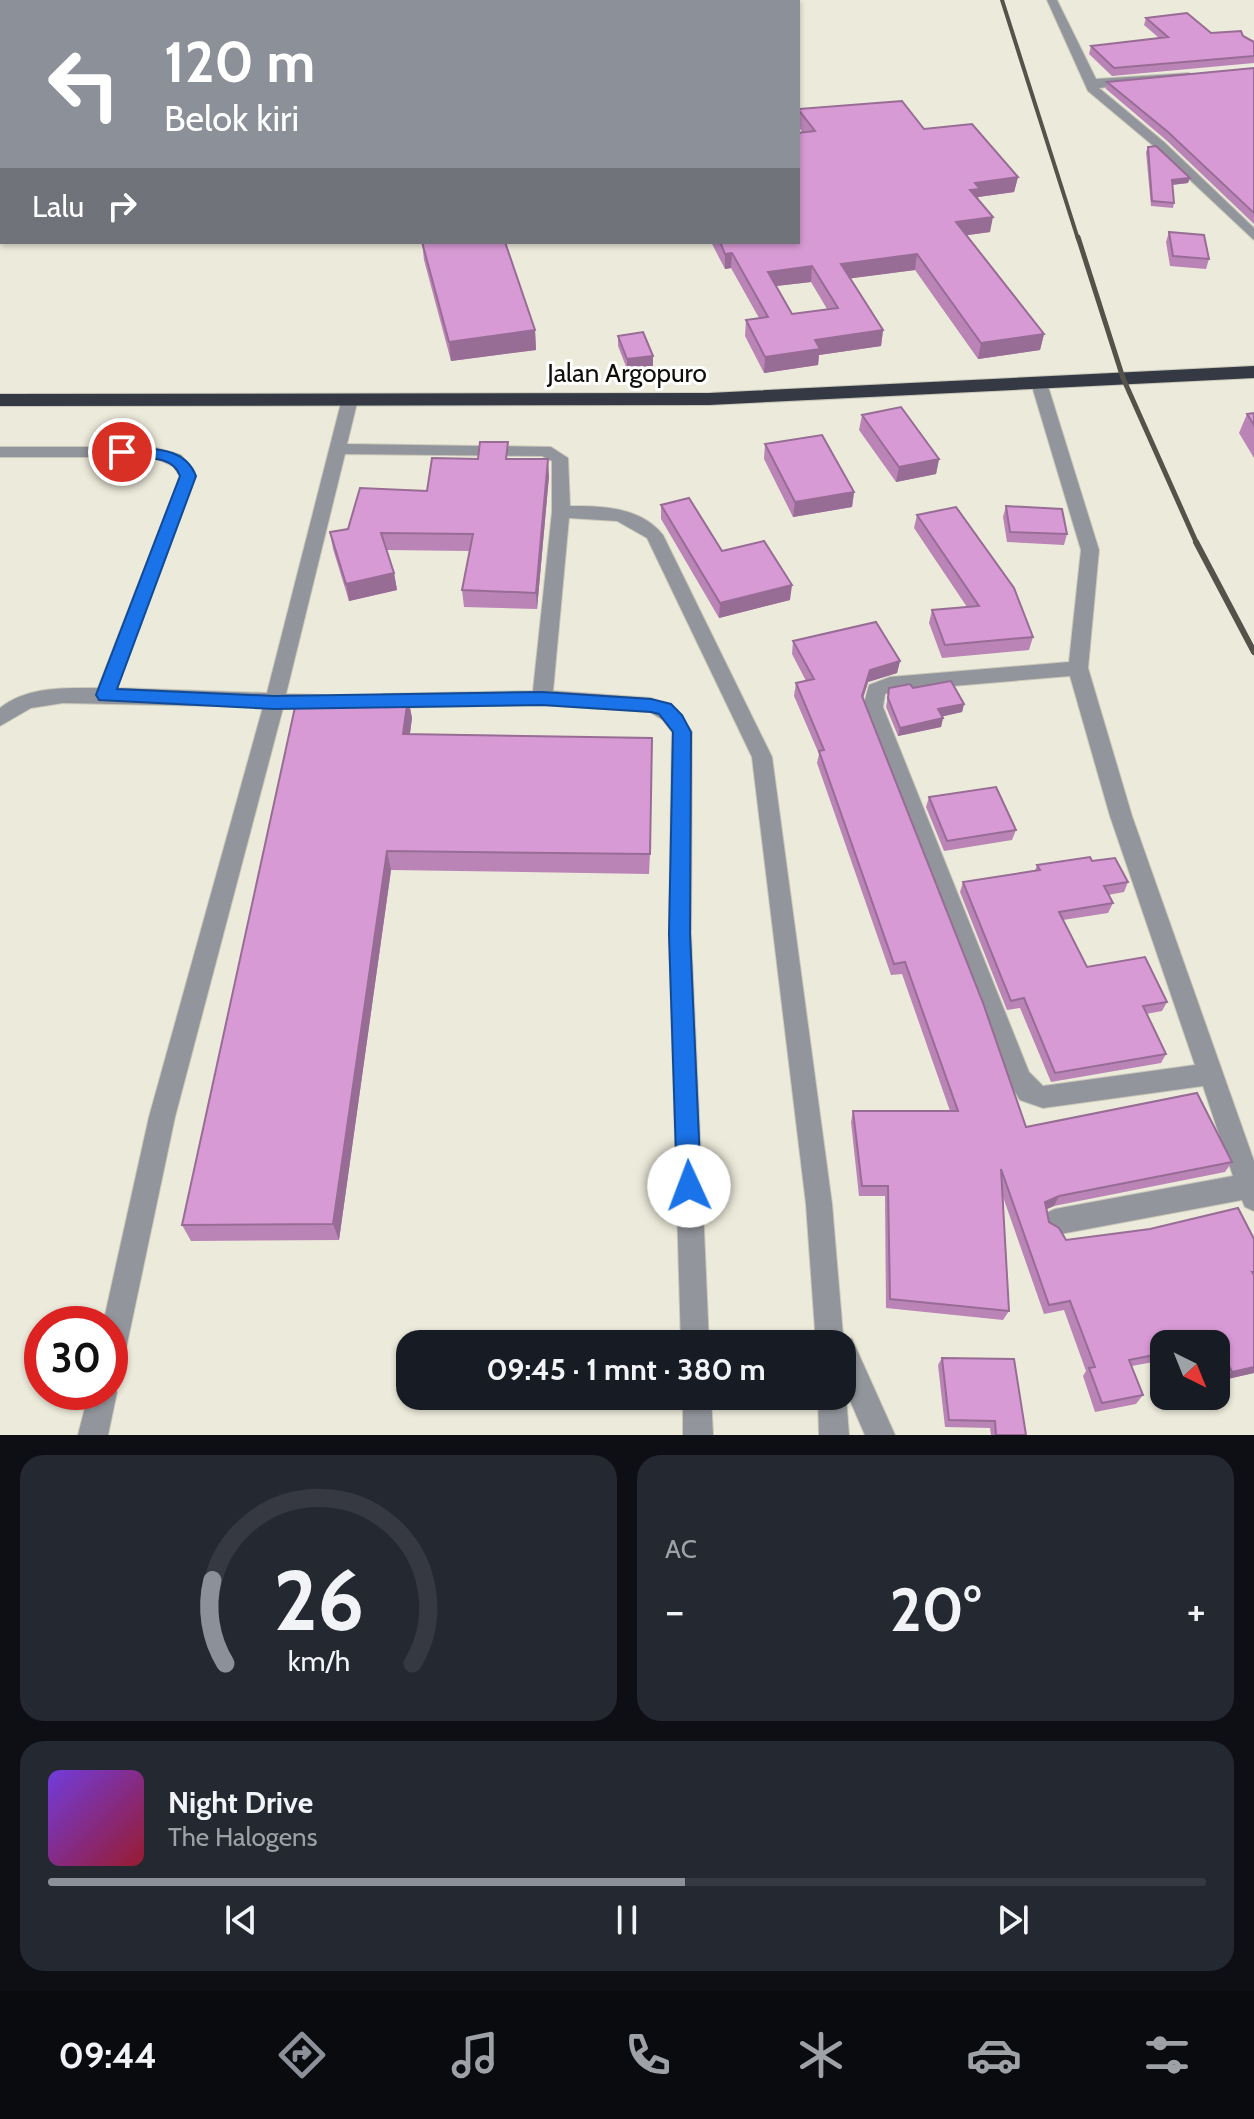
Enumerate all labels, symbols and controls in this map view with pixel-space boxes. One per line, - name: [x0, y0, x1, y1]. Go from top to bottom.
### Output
- text: 120 m: [164, 28, 315, 96]
- icon: left: [32, 32, 136, 136]
- text: Belok kiri: [164, 96, 299, 140]
- icon: right: [100, 184, 144, 228]
- text: Lalu: [32, 188, 84, 225]
- street label: Jalan Argopuro: [546, 357, 707, 389]
- pin: [88, 418, 156, 486]
- icon: arrive: [100, 430, 144, 474]
- position arrow: [647, 1144, 731, 1228]
- speed limit sign: 30: [24, 1306, 128, 1410]
- north arrow: [1150, 1330, 1230, 1410]
- map controls: [1150, 1330, 1230, 1410]
- text: 09:45 · 1 mnt · 380 m: [486, 1351, 766, 1388]
- text: AC: [665, 1533, 697, 1565]
- text: 26: [273, 1550, 364, 1651]
- text: 20°: [890, 1573, 981, 1646]
- text: −: [665, 1584, 684, 1637]
- text: +: [1187, 1584, 1206, 1637]
- text: km/h: [287, 1643, 350, 1678]
- text: Night Drive: [168, 1784, 313, 1821]
- text: The Halogens: [168, 1821, 317, 1853]
- icon: previous: [219, 1898, 263, 1942]
- icon: pause: [605, 1898, 649, 1942]
- icon: next: [991, 1898, 1035, 1942]
- icon: directions: [274, 2027, 330, 2083]
- icon: music: [447, 2027, 503, 2083]
- icon: phone: [620, 2027, 676, 2083]
- icon: climate: [793, 2027, 849, 2083]
- icon: car: [966, 2027, 1022, 2083]
- icon: filters: [1139, 2027, 1195, 2083]
- text: 09:44: [59, 2033, 157, 2077]

